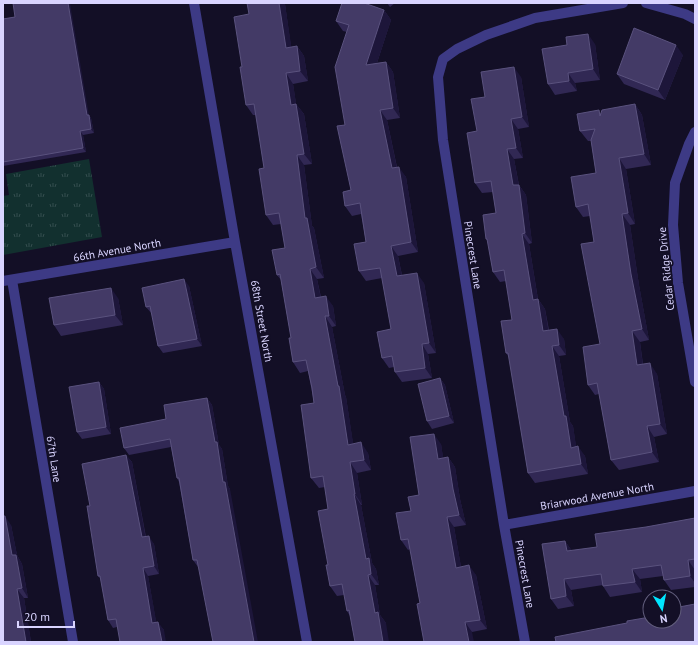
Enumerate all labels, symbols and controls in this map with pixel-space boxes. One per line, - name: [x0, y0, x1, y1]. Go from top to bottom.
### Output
- street label: Pinecrest Lane: [461, 220, 485, 290]
- street label: Cedar Ridge Drive: [655, 226, 677, 312]
- street label: 66th Avenue North: [72, 235, 162, 265]
- street label: 68th Street North: [248, 279, 276, 363]
- street label: 67th Lane: [43, 435, 65, 484]
- street label: Briarwood Avenue North: [539, 479, 655, 513]
- street label: Pinecrest Lane: [512, 539, 538, 609]
- north arrow: [642, 589, 682, 629]
- scale bar: [18, 603, 74, 629]
- text: 20 m: [24, 609, 50, 624]
- text: N: [659, 611, 669, 626]

